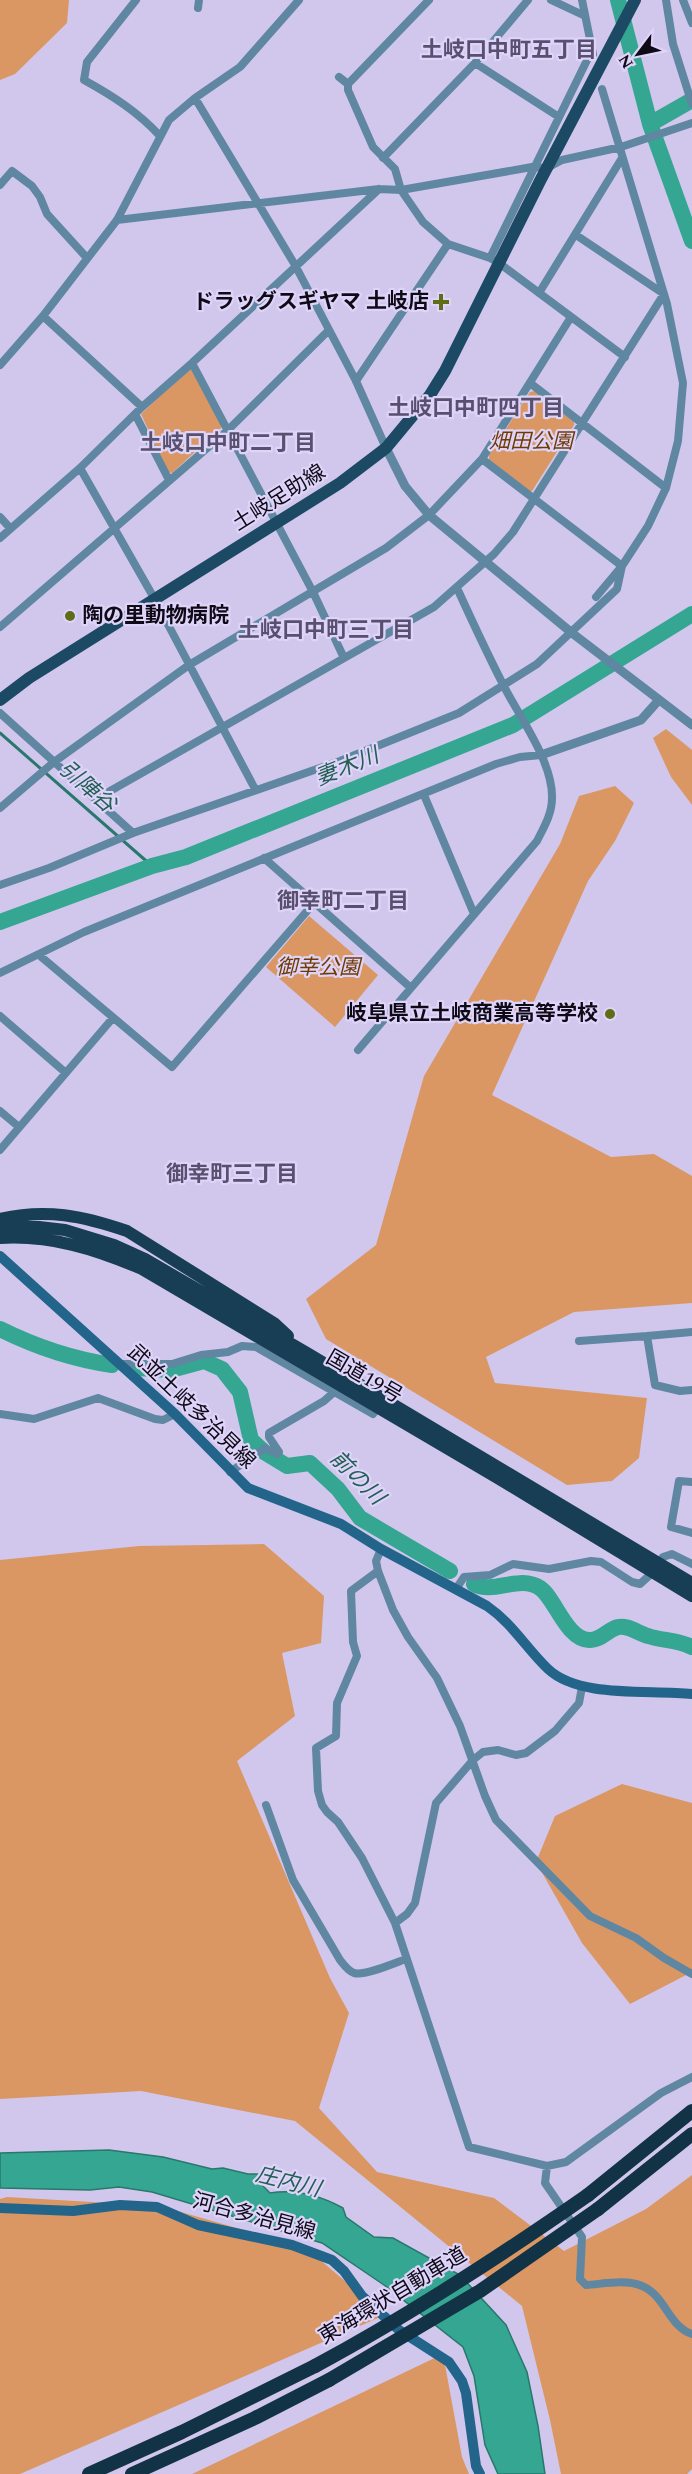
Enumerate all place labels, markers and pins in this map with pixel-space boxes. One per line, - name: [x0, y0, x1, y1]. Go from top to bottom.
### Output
- place label: ドラッグスギヤマ 土岐店: [193, 286, 429, 318]
- marker: ドラッグスギヤマ 土岐店: [434, 295, 448, 309]
- place label: 陶の里動物病院: [82, 600, 229, 632]
- marker: 陶の里動物病院: [63, 609, 77, 623]
- place label: 岐阜県立土岐商業高等学校: [346, 998, 598, 1030]
- marker: 岐阜県立土岐商業高等学校: [603, 1007, 617, 1021]

